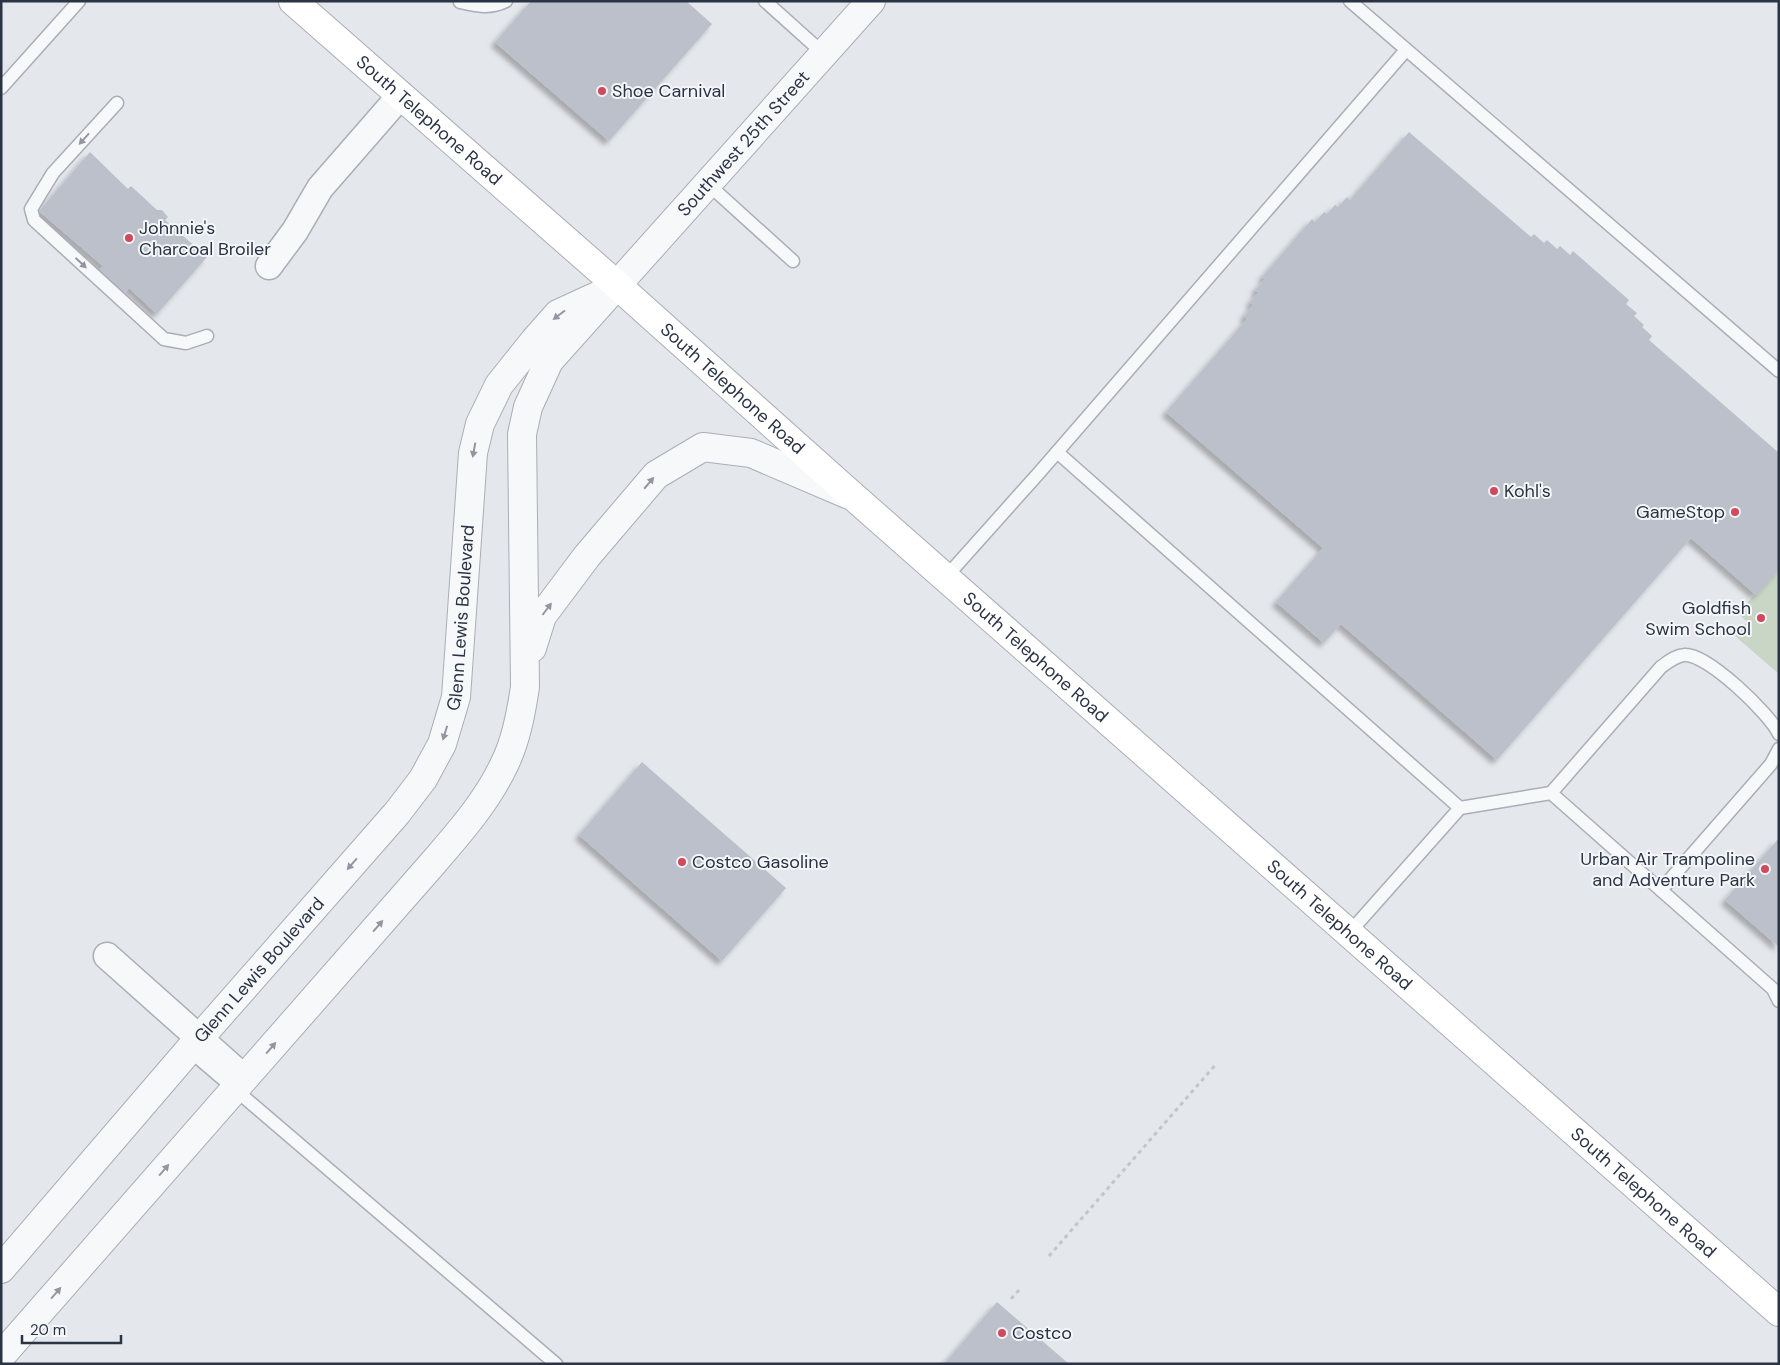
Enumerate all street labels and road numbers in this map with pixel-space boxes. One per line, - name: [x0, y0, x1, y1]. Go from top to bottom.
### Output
- street label: South Telephone Road: [351, 50, 507, 191]
- street label: Southwest 25th Street: [672, 66, 815, 221]
- street label: South Telephone Road: [655, 317, 810, 460]
- street label: Glenn Lewis Boulevard: [441, 524, 480, 714]
- street label: South Telephone Road: [958, 587, 1113, 728]
- street label: South Telephone Road: [1262, 854, 1417, 995]
- street label: Glenn Lewis Boulevard: [189, 892, 330, 1048]
- street label: South Telephone Road: [1566, 1122, 1721, 1263]

